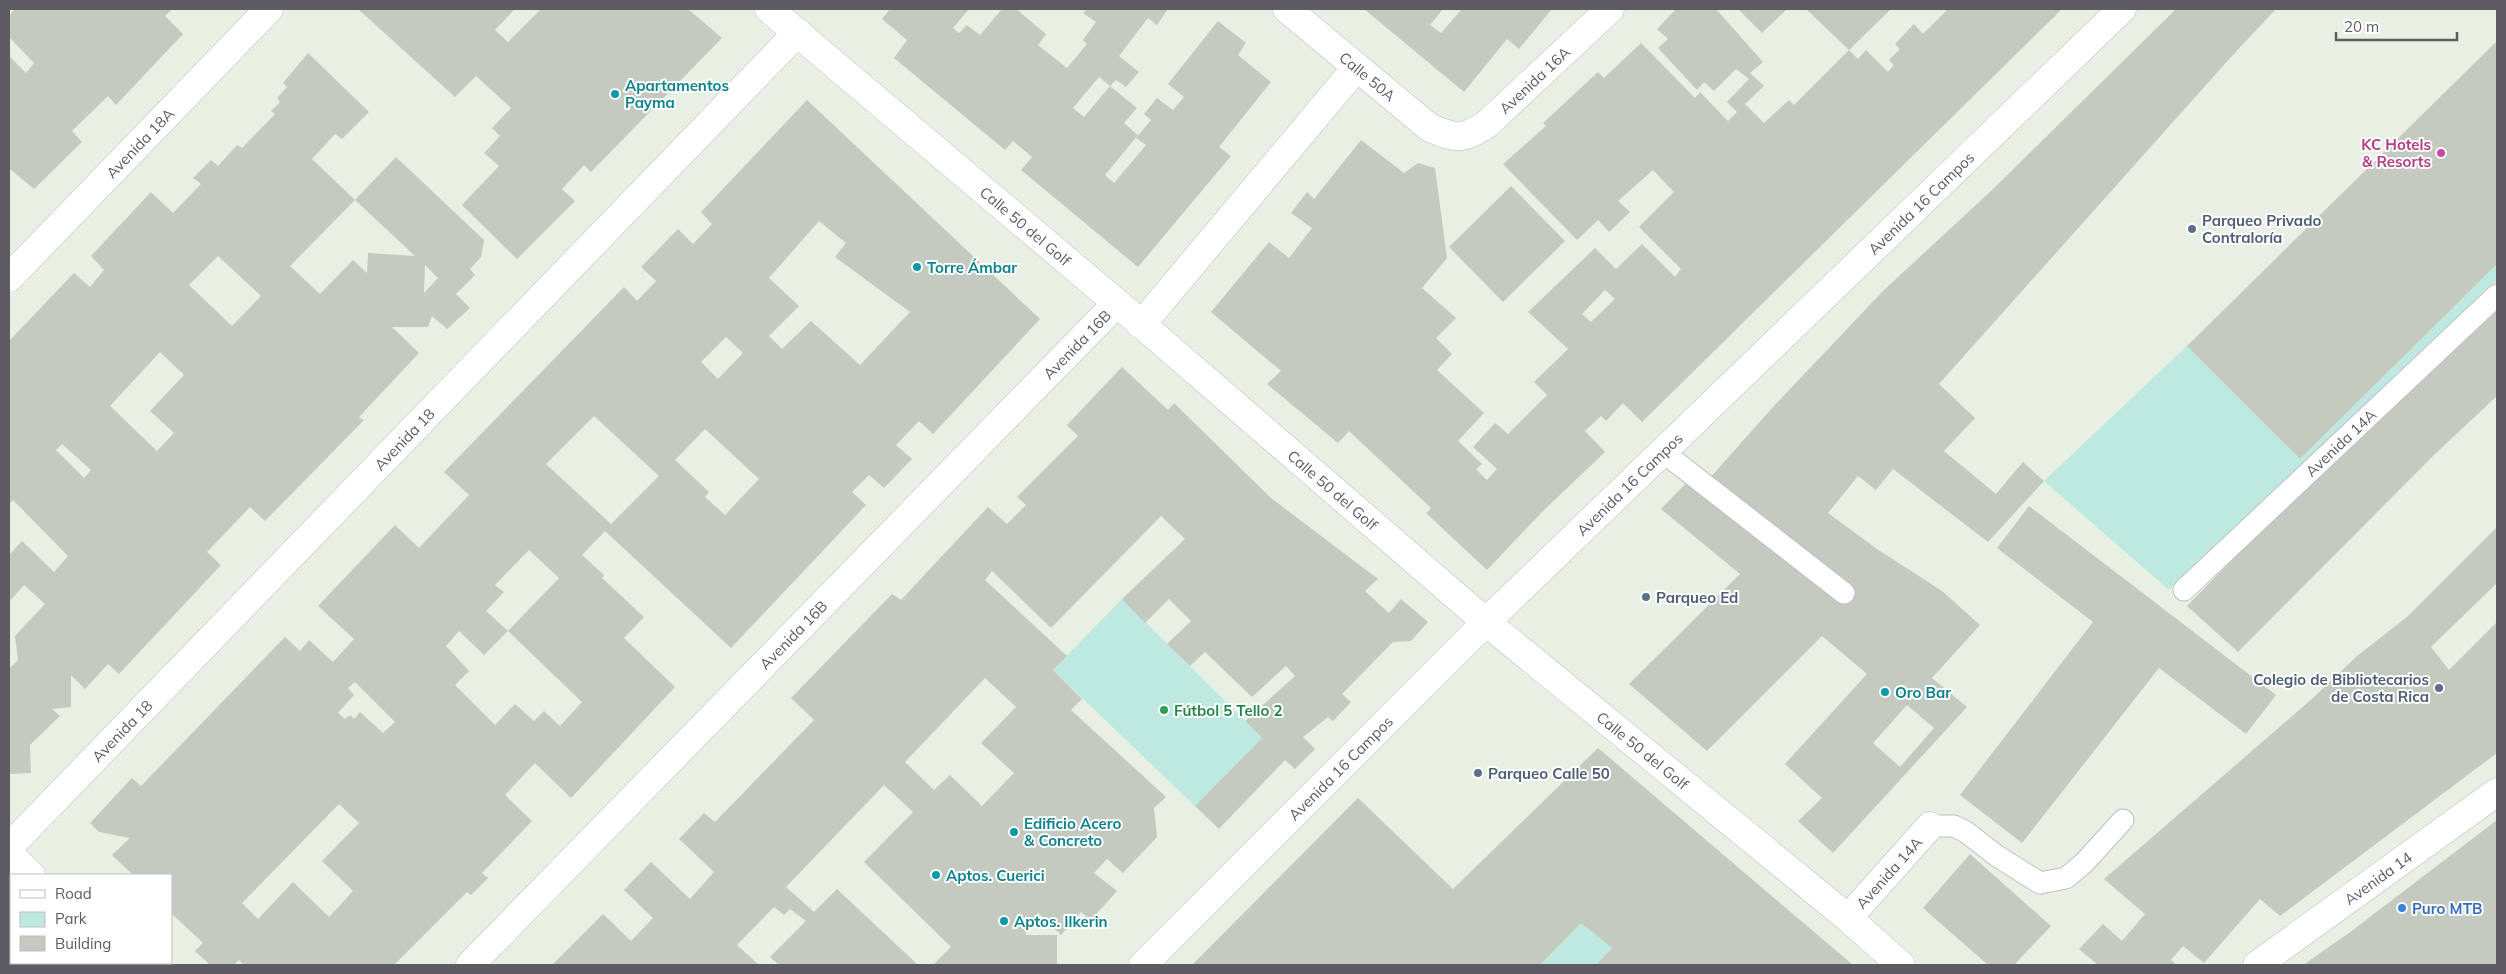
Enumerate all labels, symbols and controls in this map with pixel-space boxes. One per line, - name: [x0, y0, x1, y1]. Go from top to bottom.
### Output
- scale bar: [2336, 10, 2457, 42]
- text: 20 m: [2344, 17, 2379, 36]
- street label: Avenida 16A: [1495, 42, 1574, 117]
- street label: Calle 50A: [1336, 47, 1400, 105]
- place label: Apartamentos Payma: [625, 76, 729, 112]
- marker: Apartamentos Payma: [609, 88, 621, 100]
- street label: Avenida 18A: [102, 104, 178, 182]
- place label: KC Hotels & Resorts: [2361, 135, 2431, 171]
- street label: Avenida 16 Campos: [1864, 147, 1978, 258]
- marker: KC Hotels & Resorts: [2435, 147, 2447, 159]
- street label: Calle 50 del Golf: [976, 182, 1076, 270]
- place label: Parqueo Privado Contraloría: [2202, 211, 2321, 247]
- marker: Parqueo Privado Contraloría: [2186, 223, 2198, 235]
- place label: Torre Ámbar: [927, 258, 1017, 277]
- marker: Torre Ámbar: [911, 261, 923, 273]
- street label: Avenida 16B: [1039, 306, 1115, 383]
- street label: Avenida 18: [370, 404, 438, 474]
- street label: Avenida 14A: [2301, 405, 2380, 480]
- street label: Avenida 16 Campos: [1572, 428, 1686, 539]
- street label: Calle 50 del Golf: [1284, 445, 1383, 534]
- place label: Parqueo Ed: [1656, 588, 1738, 607]
- marker: Parqueo Ed: [1640, 591, 1652, 603]
- street label: Avenida 16B: [755, 596, 831, 673]
- place label: Colegio de Bibliotecarios de Costa Rica: [2253, 670, 2429, 706]
- marker: Colegio de Bibliotecarios de Costa Rica: [2433, 682, 2445, 694]
- place label: Oro Bar: [1895, 683, 1951, 702]
- marker: Oro Bar: [1879, 686, 1891, 698]
- street label: Avenida 18: [87, 696, 156, 766]
- place label: Fútbol 5 Tello 2: [1174, 701, 1282, 720]
- marker: Fútbol 5 Tello 2: [1158, 704, 1170, 716]
- street label: Calle 50 del Golf: [1593, 707, 1693, 794]
- street label: Avenida 16 Campos: [1284, 711, 1397, 824]
- place label: Parqueo Calle 50: [1488, 764, 1610, 783]
- marker: Parqueo Calle 50: [1472, 767, 1484, 779]
- place label: Edificio Acero & Concreto: [1024, 814, 1122, 850]
- marker: Edificio Acero & Concreto: [1008, 826, 1020, 838]
- street label: Avenida 14A: [1852, 833, 1926, 912]
- street label: Avenida 14: [2340, 847, 2415, 909]
- place label: Aptos. Cuerici: [946, 866, 1045, 885]
- marker: Aptos. Cuerici: [930, 869, 942, 881]
- legend: [10, 874, 172, 964]
- text: Road: [55, 884, 92, 903]
- place label: Puro MTB: [2412, 899, 2482, 918]
- marker: Puro MTB: [2396, 902, 2408, 914]
- text: Park: [55, 909, 87, 928]
- place label: Aptos. Ilkerin: [1014, 912, 1108, 931]
- marker: Aptos. Ilkerin: [998, 915, 1010, 927]
- text: Building: [55, 934, 111, 953]

